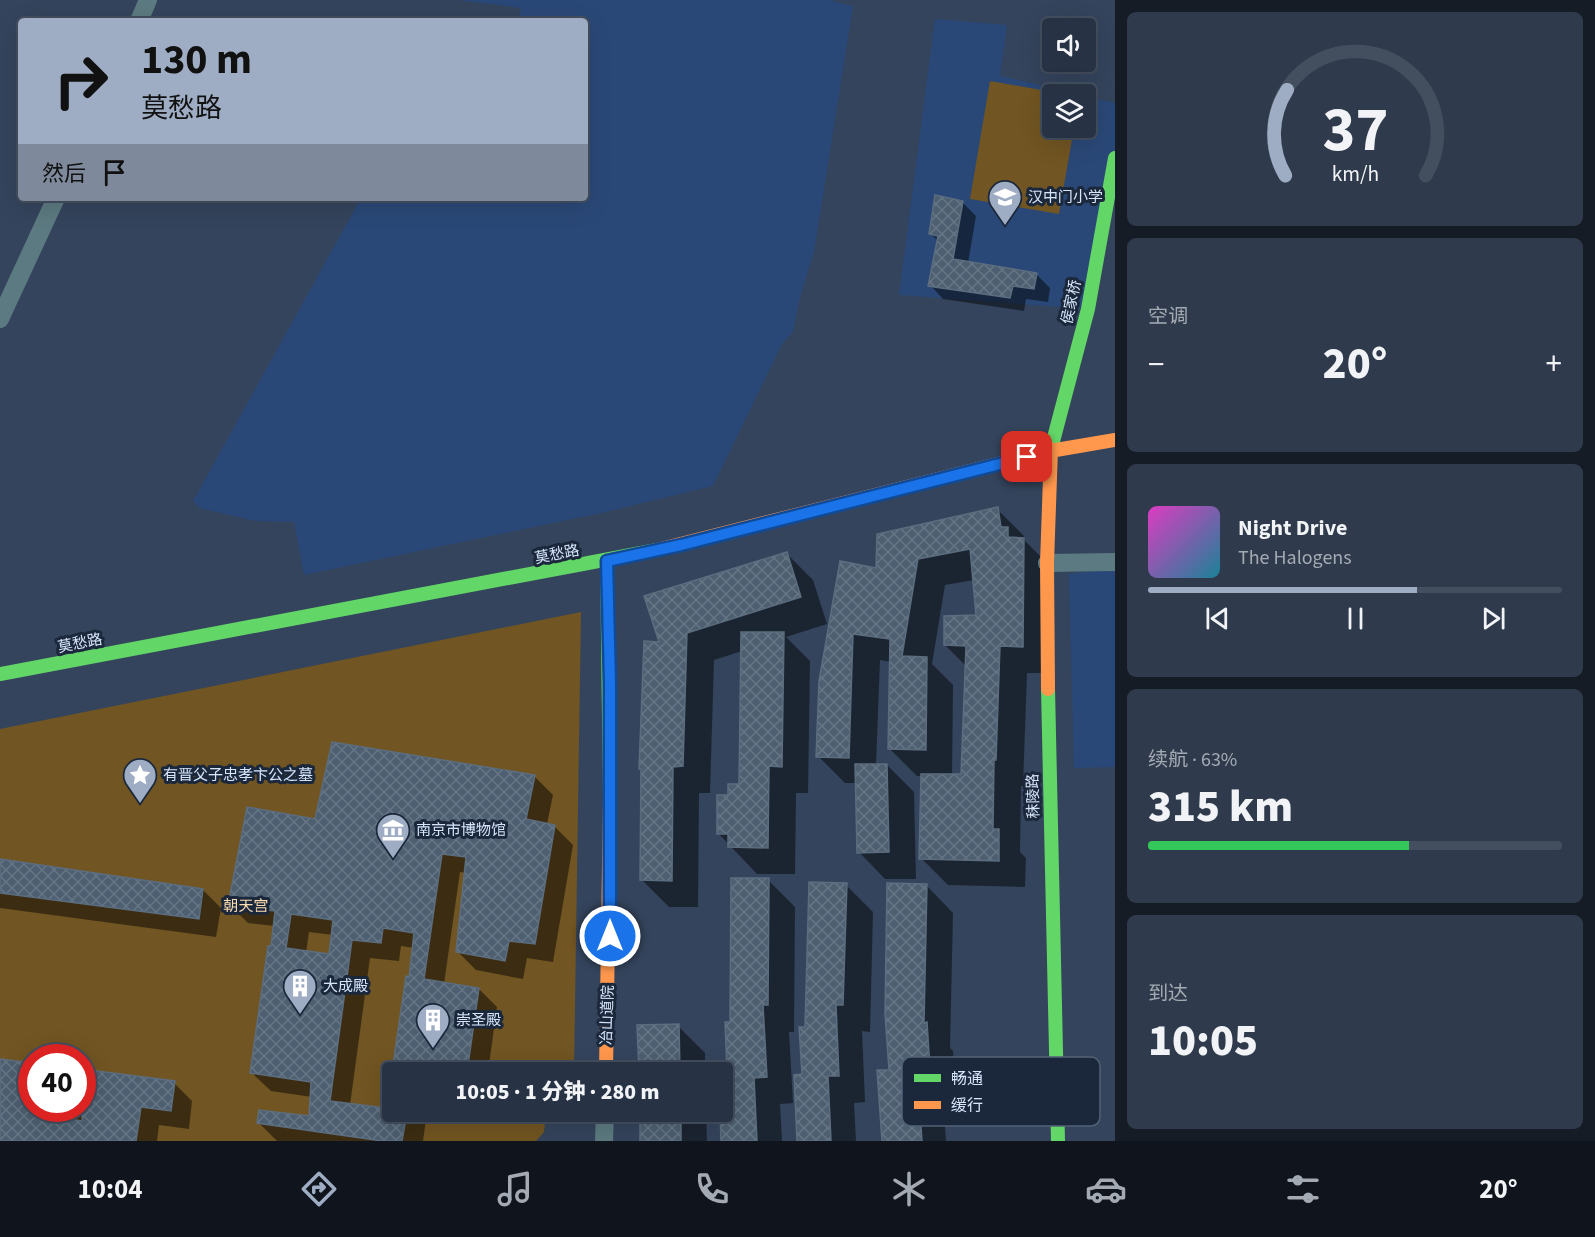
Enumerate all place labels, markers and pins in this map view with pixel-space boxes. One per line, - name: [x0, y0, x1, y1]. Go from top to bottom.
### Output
- school or university icon: 汉中门小学: [987, 179, 1023, 226]
- place label: 汉中门小学: [1028, 187, 1103, 208]
- pin: [1001, 431, 1052, 482]
- place icon: 有晋父子忠孝卞公之墓: [122, 757, 158, 804]
- place label: 有晋父子忠孝卞公之墓: [163, 765, 313, 786]
- museum icon: 南京市博物馆: [375, 812, 411, 859]
- place label: 南京市博物馆: [416, 820, 506, 841]
- building icon: 大成殿: [282, 968, 318, 1015]
- place label: 大成殿: [323, 976, 368, 997]
- building icon: 崇圣殿: [415, 1002, 451, 1049]
- place label: 崇圣殿: [456, 1010, 501, 1031]

